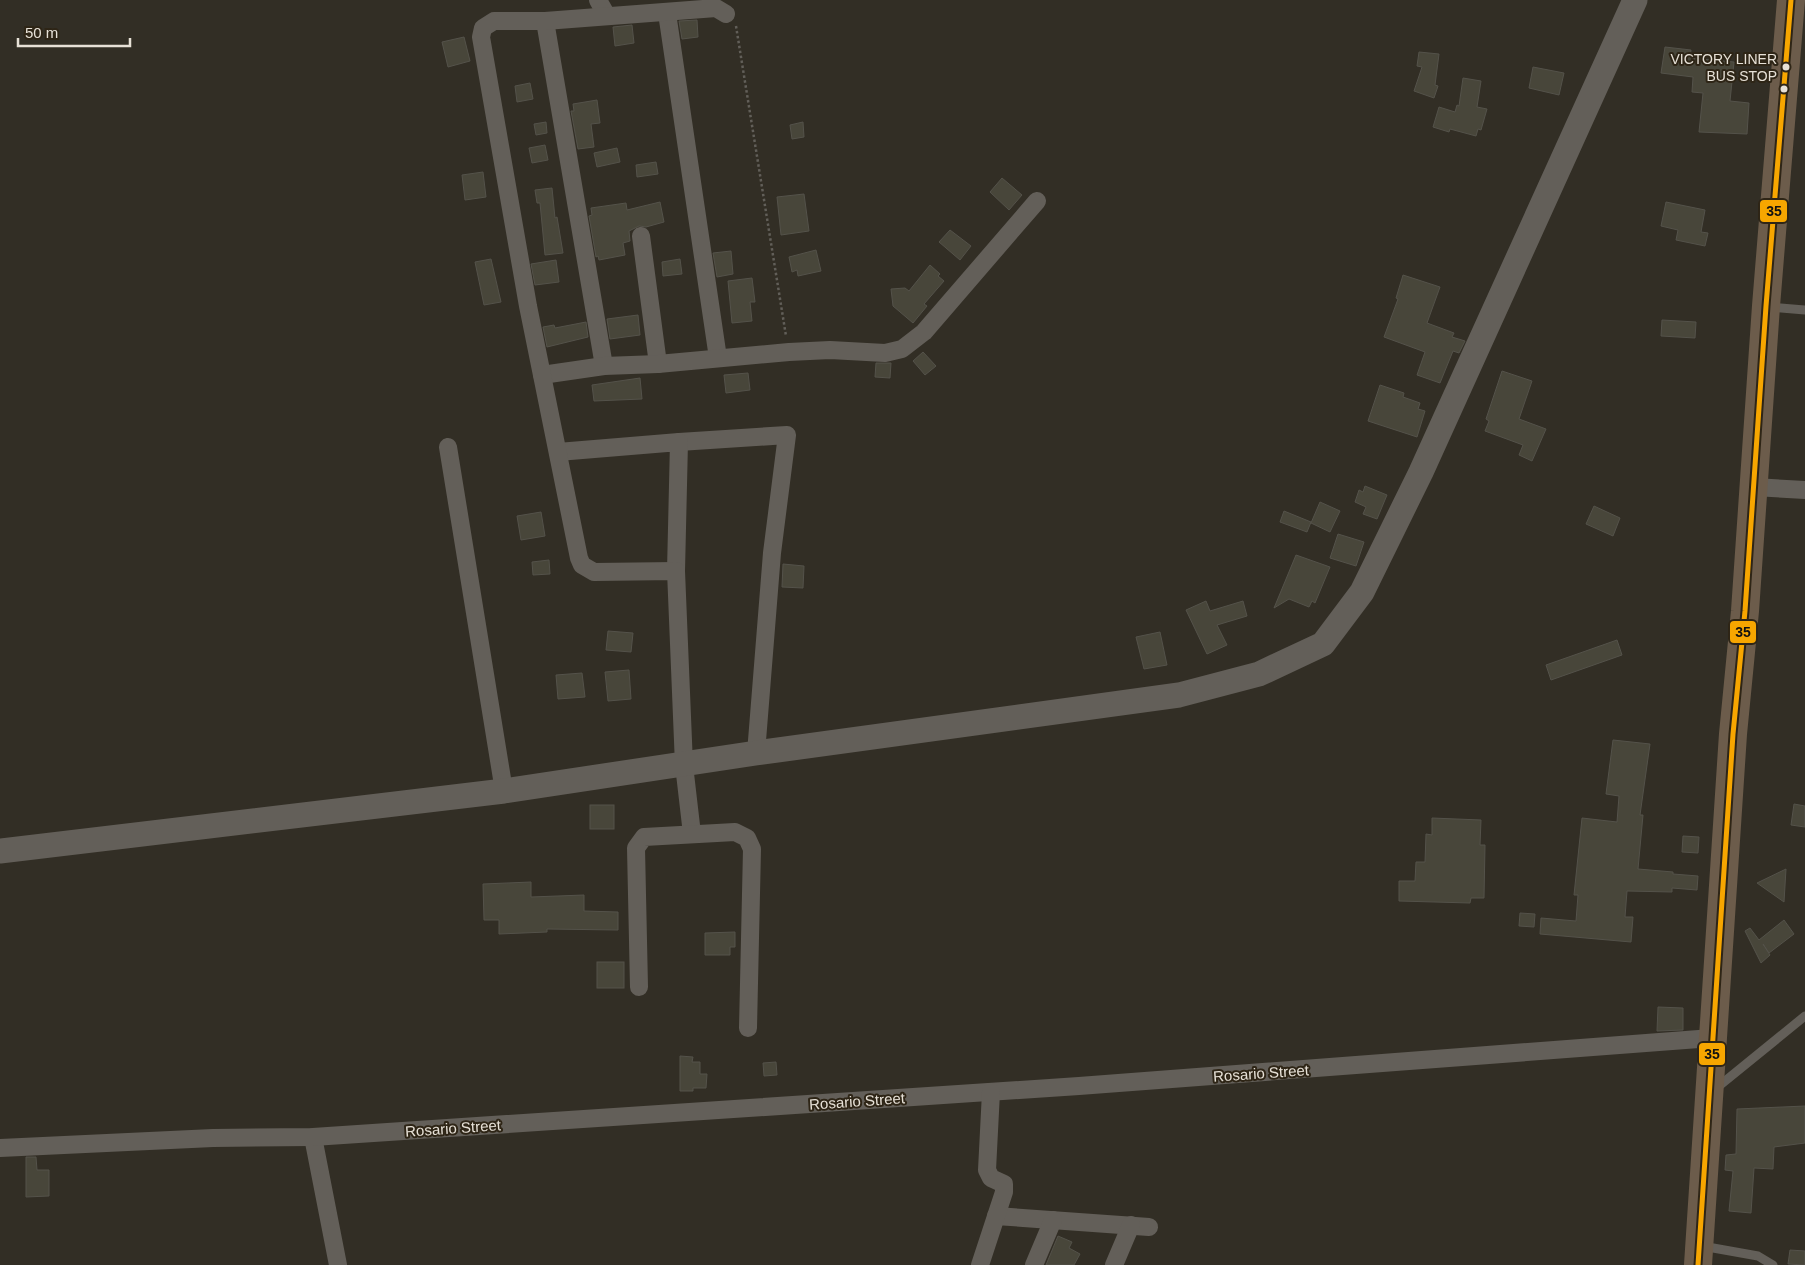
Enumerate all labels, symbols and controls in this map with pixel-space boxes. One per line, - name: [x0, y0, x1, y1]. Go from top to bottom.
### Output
- scale bar: [18, 15, 130, 47]
- text: 50 m: [25, 24, 58, 41]
- place label: VICTORY LINER BUS STOP: [1670, 51, 1777, 84]
- marker: VICTORY LINER BUS STOP: [1781, 62, 1791, 72]
- unlabelled marker: [1779, 84, 1789, 94]
- line badge: 35: [1759, 199, 1788, 223]
- text: 35: [1766, 203, 1782, 219]
- line badge: 35: [1729, 620, 1757, 644]
- text: 35: [1735, 624, 1751, 640]
- line badge: 35: [1698, 1042, 1726, 1066]
- text: 35: [1704, 1046, 1720, 1062]
- street label: Rosario Street: [1213, 1061, 1310, 1085]
- street label: Rosario Street: [809, 1089, 906, 1113]
- street label: Rosario Street: [405, 1116, 502, 1140]

